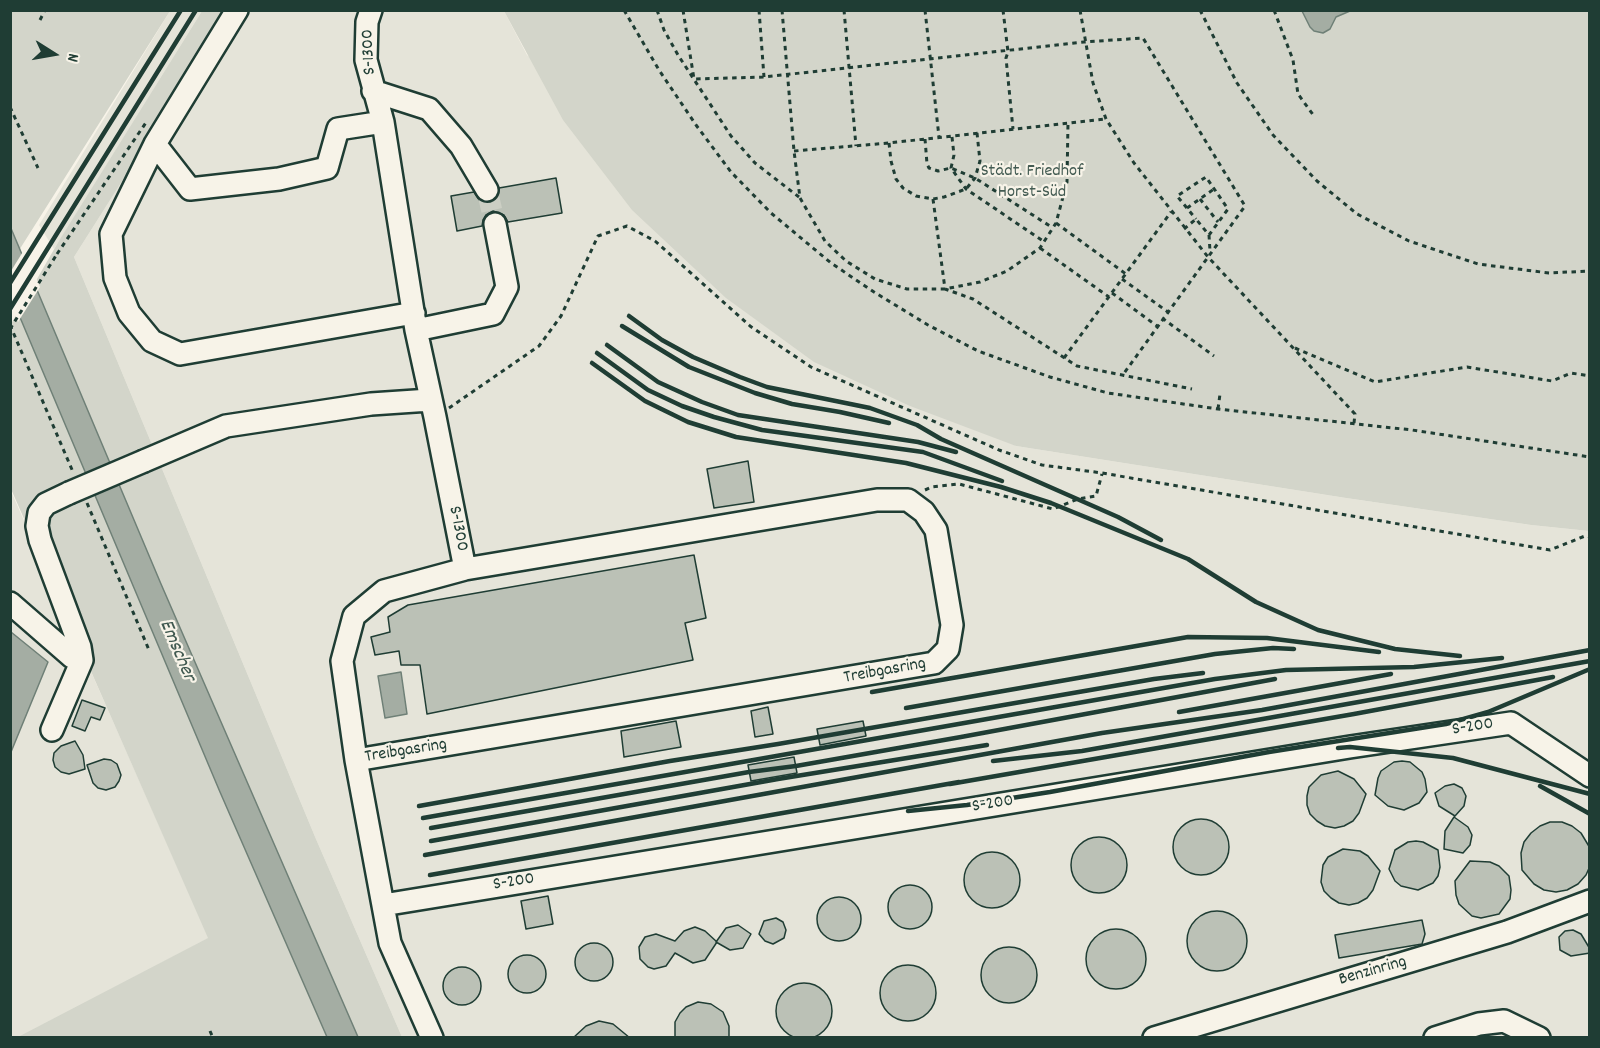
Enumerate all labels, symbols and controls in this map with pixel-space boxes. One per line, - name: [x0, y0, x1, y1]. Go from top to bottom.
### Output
- north arrow: [24, 24, 84, 84]
- street label: S-1300: [358, 29, 382, 75]
- text: N: [60, 51, 84, 64]
- park label: Städt. Friedhof Horst-Süd: [981, 162, 1083, 204]
- street label: S-1300: [442, 505, 472, 553]
- water label: Emscher: [152, 617, 200, 685]
- street label: Treibgasring: [842, 654, 928, 690]
- street label: S-200: [1451, 714, 1495, 742]
- street label: Treibgasring: [363, 735, 449, 769]
- street label: S-200: [971, 791, 1015, 819]
- street label: S-200: [492, 869, 536, 897]
- street label: Benzinring: [1337, 952, 1409, 992]

